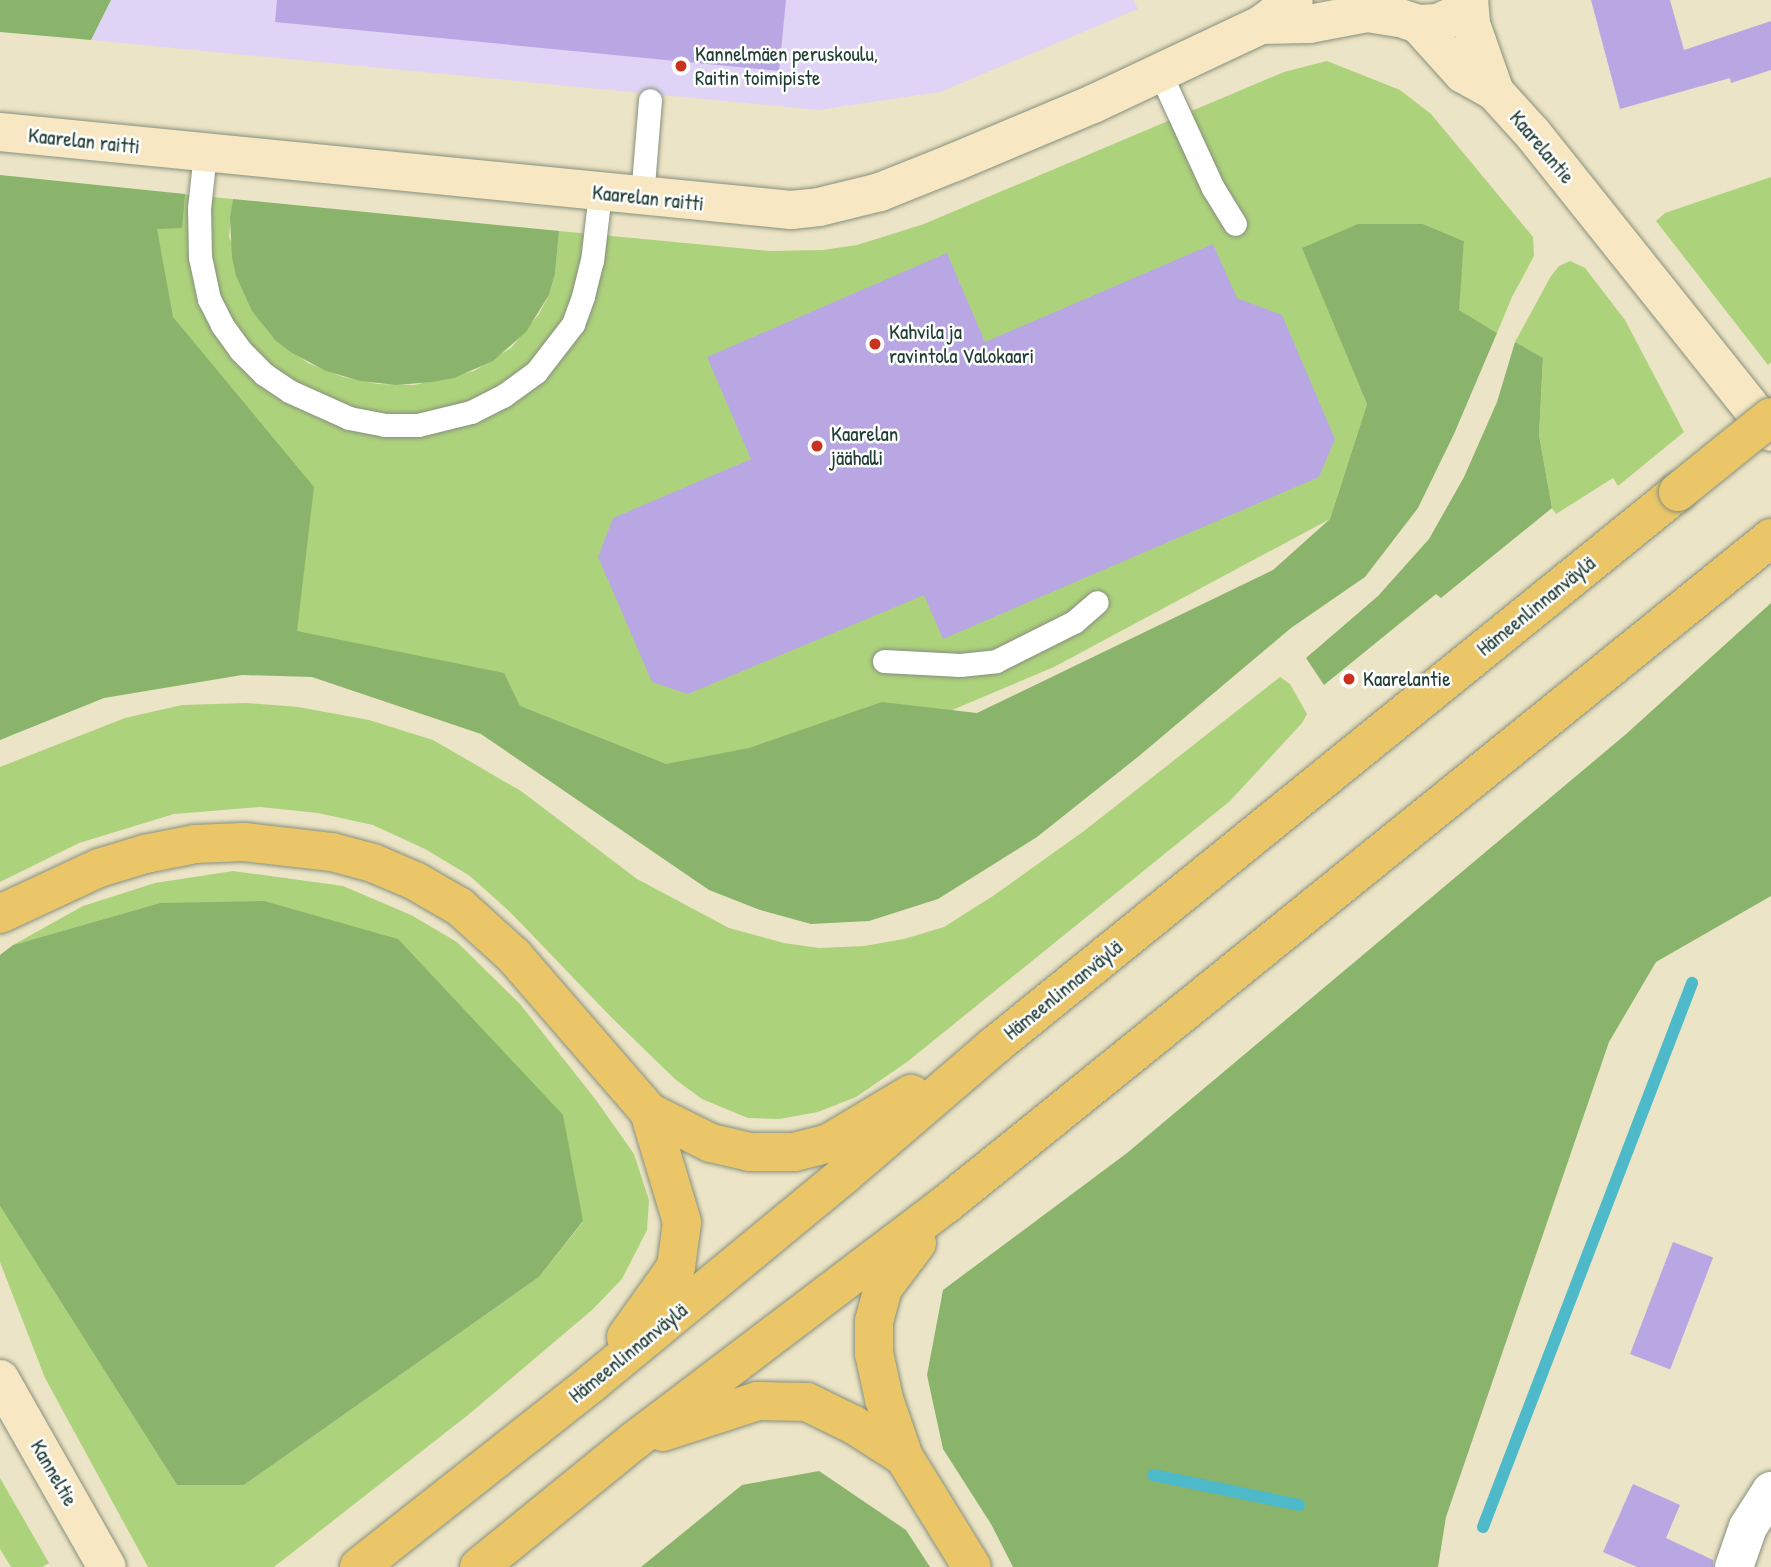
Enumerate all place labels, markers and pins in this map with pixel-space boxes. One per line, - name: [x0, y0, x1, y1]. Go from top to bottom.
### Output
- place label: Kannelmäen peruskoulu, Raitin toimipiste: [695, 41, 878, 91]
- marker: Kannelmäen peruskoulu, Raitin toimipiste: [673, 58, 689, 74]
- place label: Kahvila ja ravintola Valokaari: [889, 319, 1034, 369]
- marker: Kahvila ja ravintola Valokaari: [867, 336, 883, 352]
- place label: Kaarelan jäähalli: [831, 421, 898, 471]
- marker: Kaarelan jäähalli: [809, 438, 825, 454]
- place label: Kaarelantie: [1363, 666, 1450, 692]
- marker: Kaarelantie: [1341, 671, 1357, 687]

